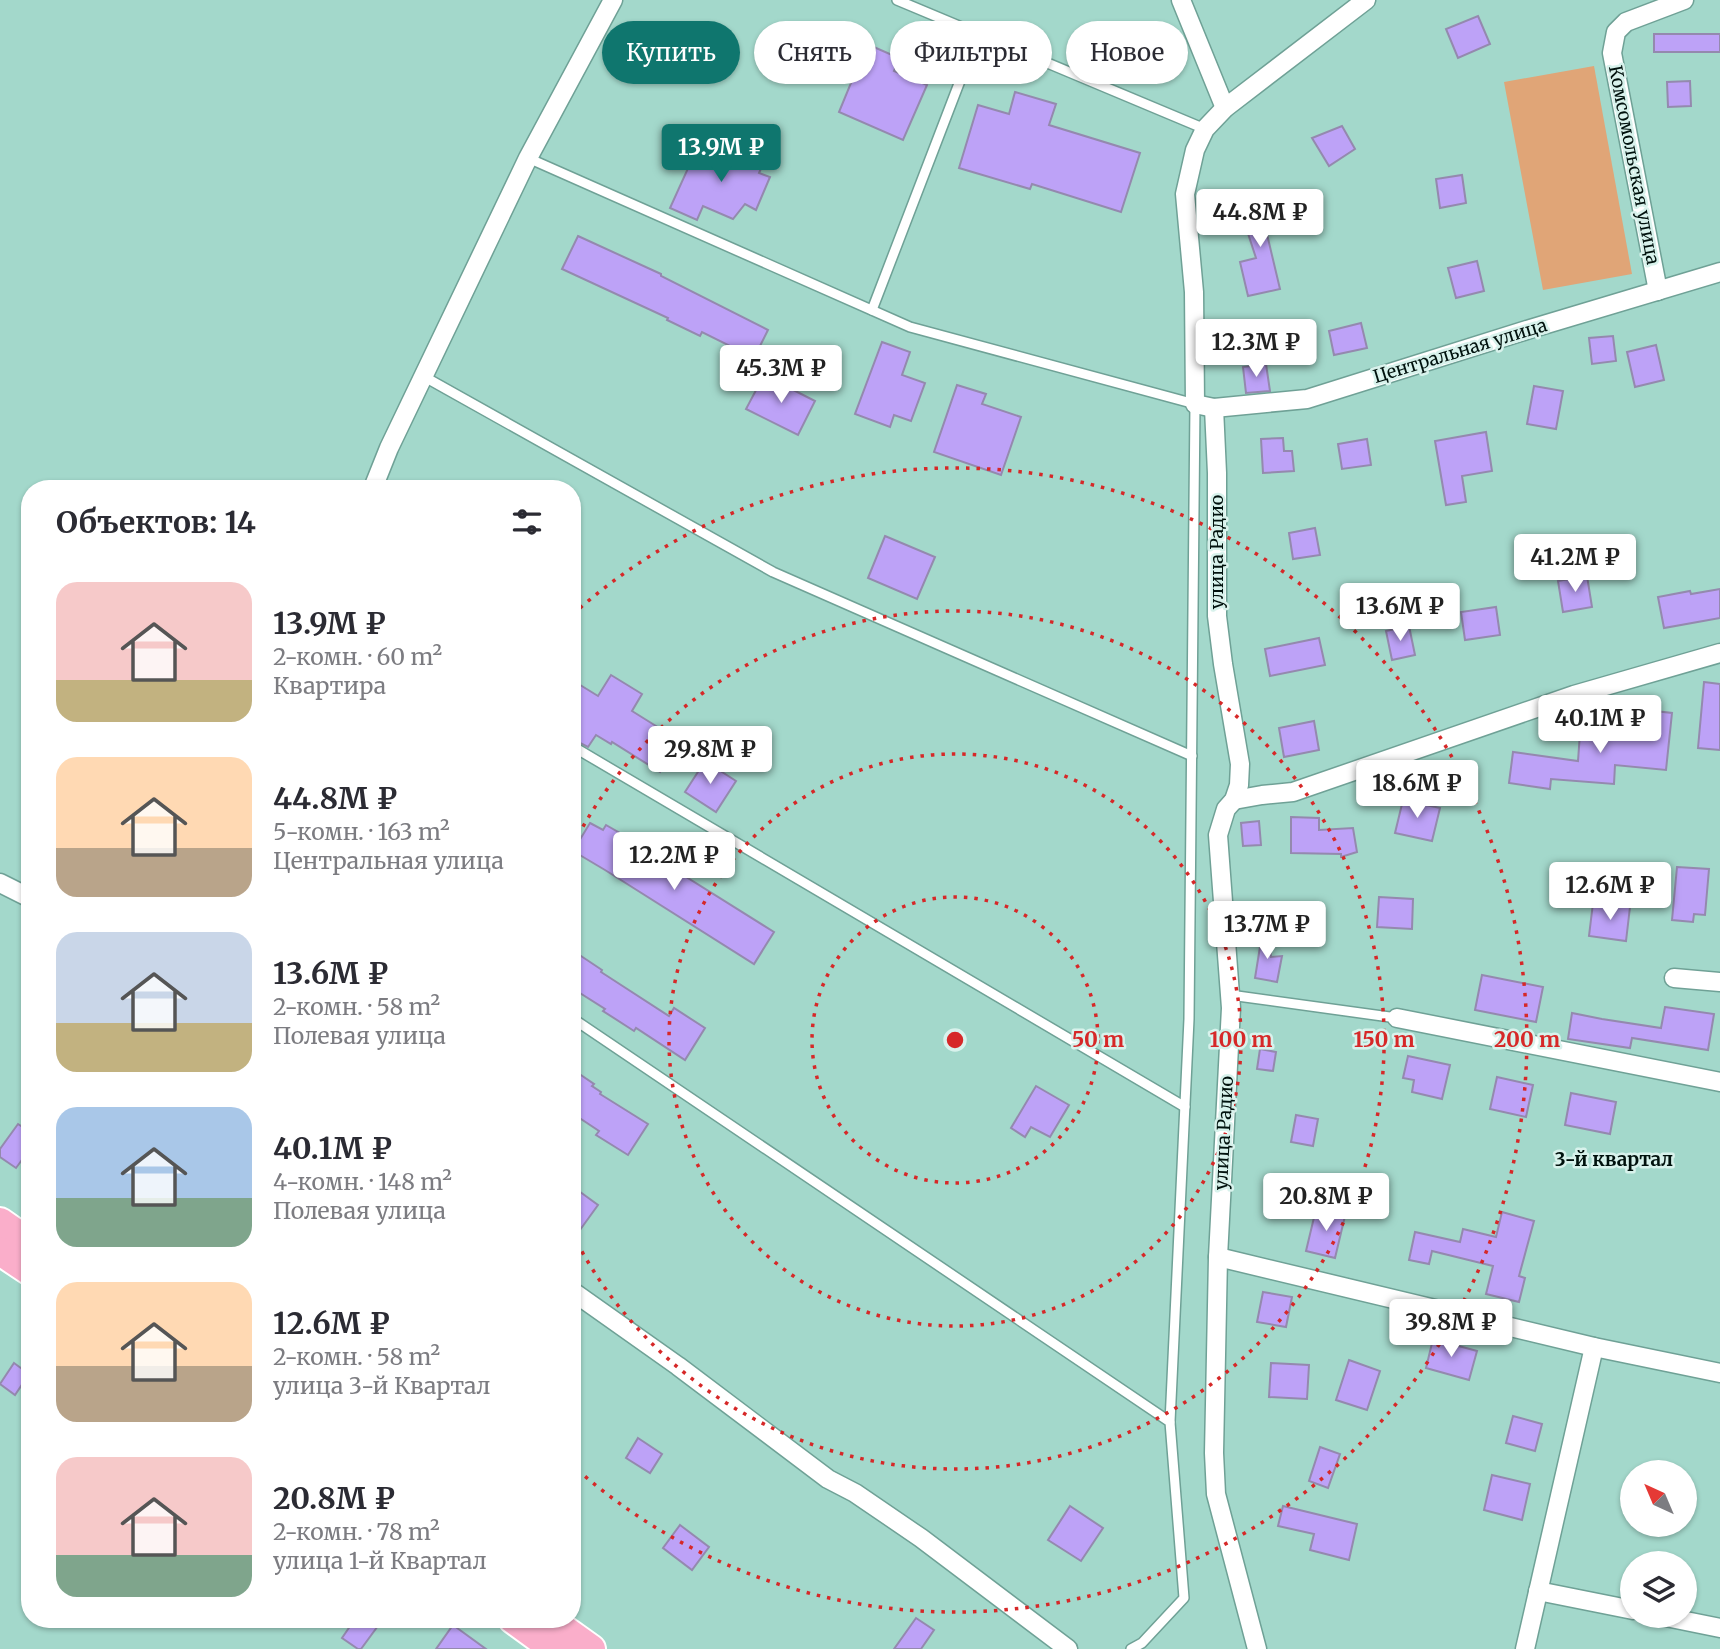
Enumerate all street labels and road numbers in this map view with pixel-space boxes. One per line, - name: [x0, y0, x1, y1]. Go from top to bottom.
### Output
- street label: Комсомольская улица: [1604, 63, 1665, 267]
- street label: Центральная улица: [1370, 313, 1550, 388]
- street label: улица Радио: [1205, 495, 1228, 609]
- street label: улица Радио: [1209, 1075, 1238, 1191]

